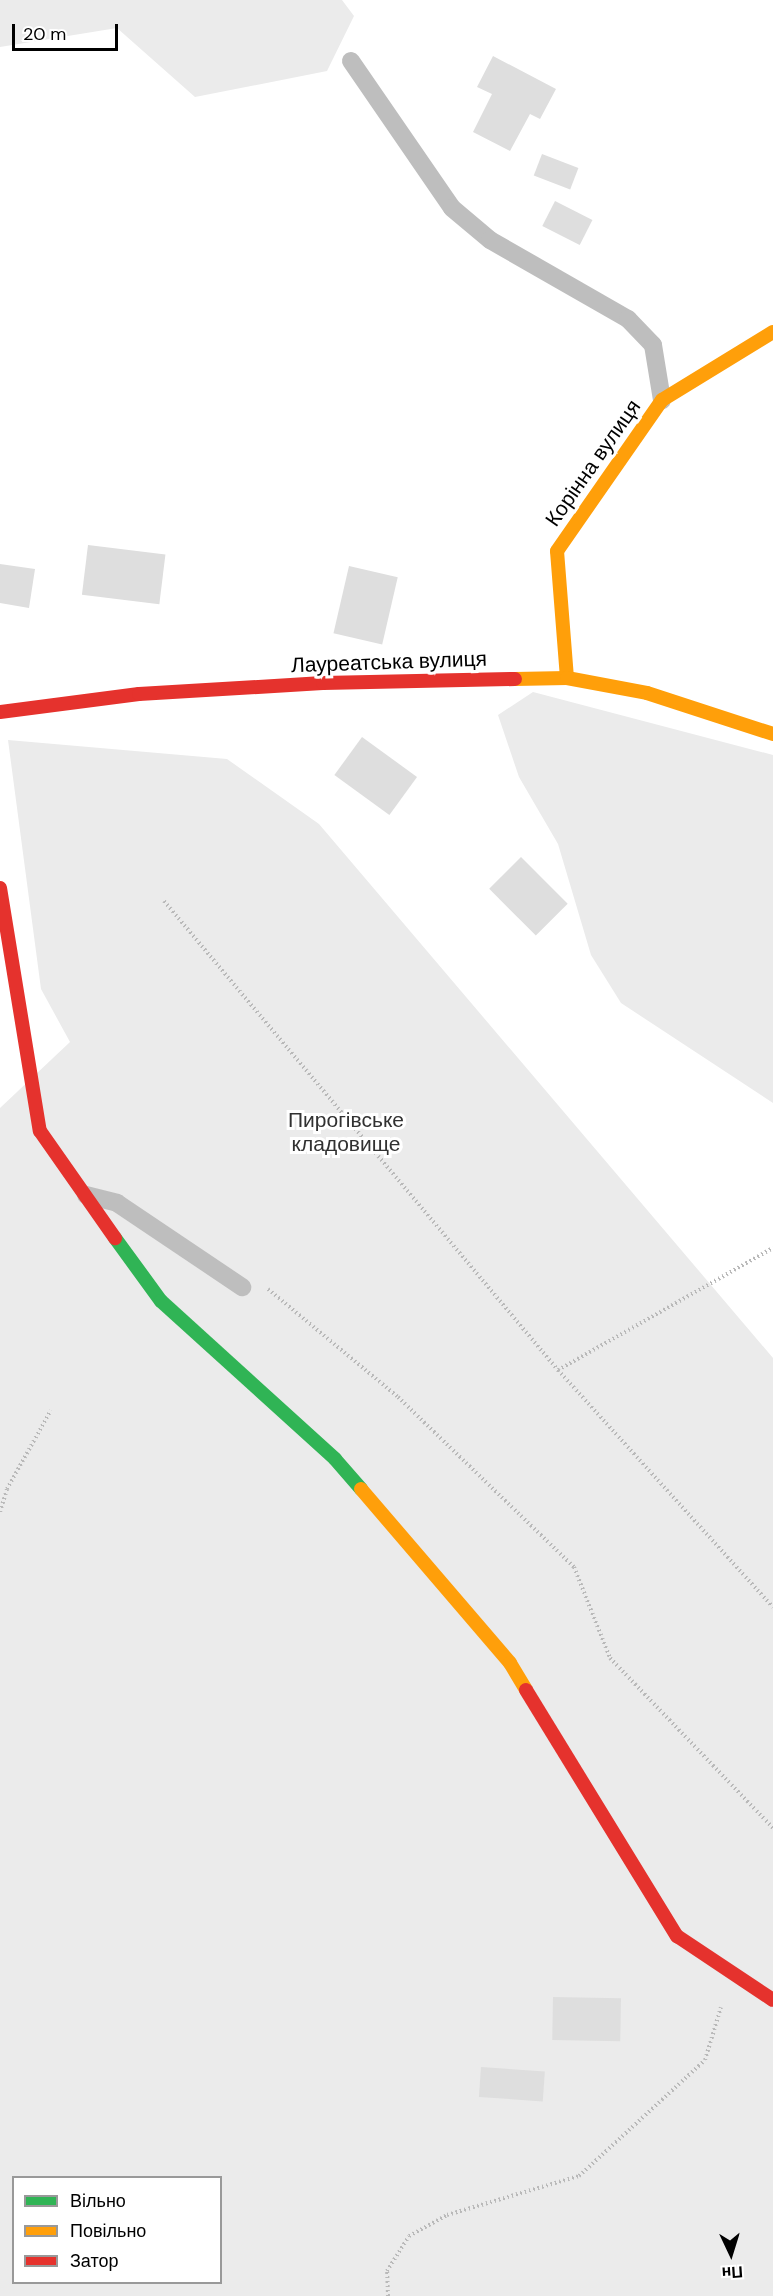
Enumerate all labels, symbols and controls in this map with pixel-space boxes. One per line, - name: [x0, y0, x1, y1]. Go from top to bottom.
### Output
- scale bar: [15, 12, 122, 50]
- text: 20 m: [23, 22, 66, 46]
- street label: Корінна вулиця: [540, 395, 646, 531]
- street label: Лауреатська вулиця: [291, 646, 487, 678]
- park label: Пирогівське кладовище: [288, 1107, 404, 1157]
- legend: [12, 2176, 222, 2284]
- text: Вільно: [70, 2189, 126, 2213]
- text: Повільно: [70, 2219, 146, 2243]
- north arrow: [701, 2224, 761, 2284]
- text: Затор: [70, 2249, 119, 2273]
- text: Пн: [721, 2261, 744, 2284]

